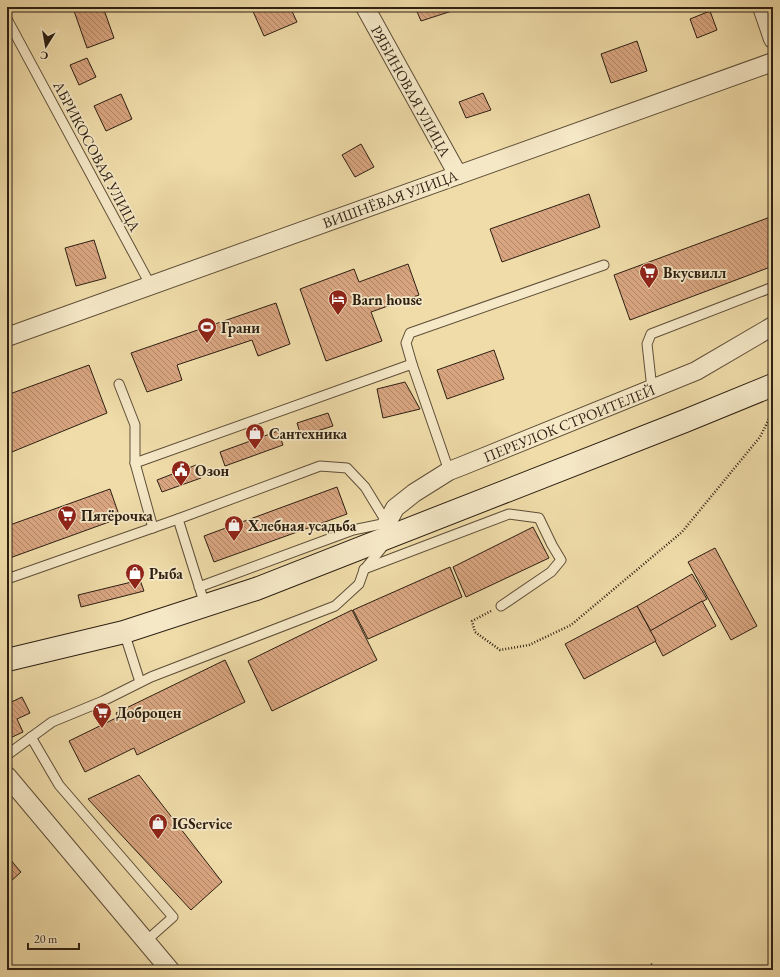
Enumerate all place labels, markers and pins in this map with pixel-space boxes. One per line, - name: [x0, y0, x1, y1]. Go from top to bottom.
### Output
- supermarket icon: Вкусвилл: [638, 261, 660, 289]
- place label: Вкусвилл: [663, 263, 726, 282]
- hotel icon: Barn house: [327, 288, 349, 316]
- place label: Barn house: [352, 290, 422, 309]
- sports icon: Грани: [196, 316, 218, 344]
- place label: Грани: [221, 318, 260, 337]
- shop icon: Сантехника: [244, 422, 266, 450]
- place label: Сантехника: [269, 424, 348, 443]
- public building icon: Озон: [170, 459, 192, 487]
- place label: Озон: [195, 461, 230, 480]
- supermarket icon: Пятёрочка: [56, 504, 78, 532]
- place label: Пятёрочка: [81, 506, 153, 525]
- shop icon: Хлебная усадьба: [223, 514, 245, 542]
- place label: Хлебная усадьба: [247, 516, 357, 535]
- shop icon: Рыба: [124, 562, 146, 590]
- place label: Рыба: [149, 564, 183, 583]
- supermarket icon: Доброцен: [91, 701, 113, 729]
- place label: Доброцен: [116, 703, 182, 722]
- shop icon: IGService: [147, 812, 169, 840]
- place label: IGService: [172, 814, 232, 833]

